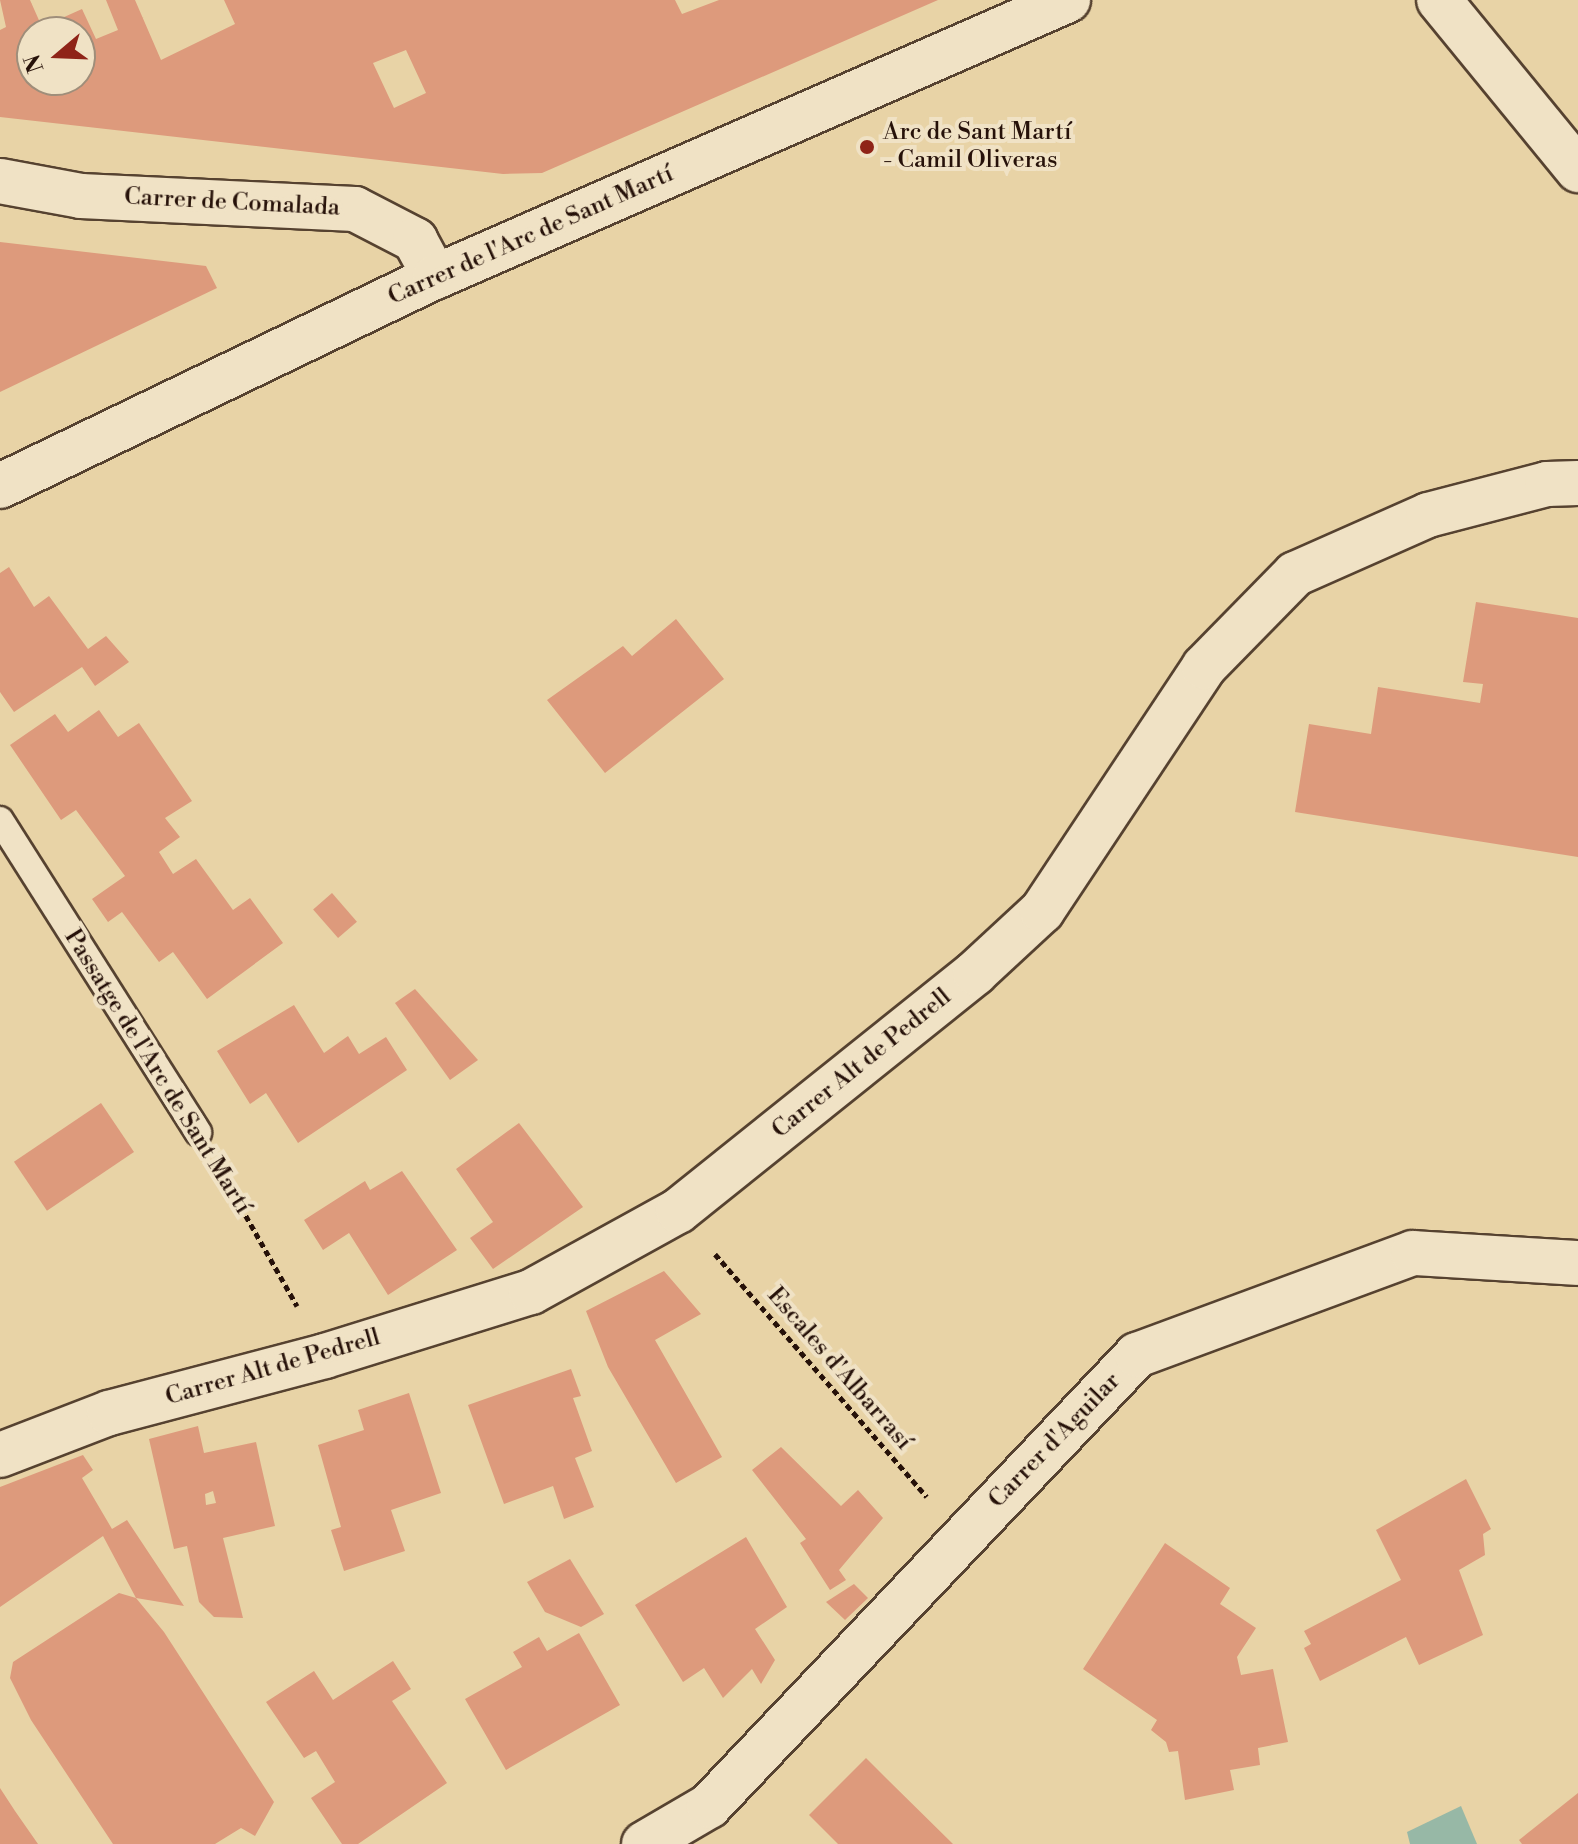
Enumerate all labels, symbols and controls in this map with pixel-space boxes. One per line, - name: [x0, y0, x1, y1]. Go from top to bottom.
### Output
- north arrow: [16, 16, 96, 96]
- text: N: [19, 51, 50, 76]
- place label: Arc de Sant Martí - Camil Oliveras: [883, 119, 1072, 175]
- marker: Arc de Sant Martí - Camil Oliveras: [858, 138, 876, 156]
- street label: Carrer de l'Arc de Sant Martí: [384, 160, 678, 312]
- street label: Carrer de Comalada: [123, 183, 341, 223]
- street label: Passatge de l'Arc de Sant Martí: [57, 924, 257, 1220]
- street label: Carrer Alt de Pedrell: [767, 983, 957, 1145]
- street label: Escales d'Albarrasí: [761, 1282, 917, 1456]
- street label: Carrer Alt de Pedrell: [162, 1324, 384, 1412]
- street label: Carrer d'Aguilar: [983, 1367, 1127, 1515]

